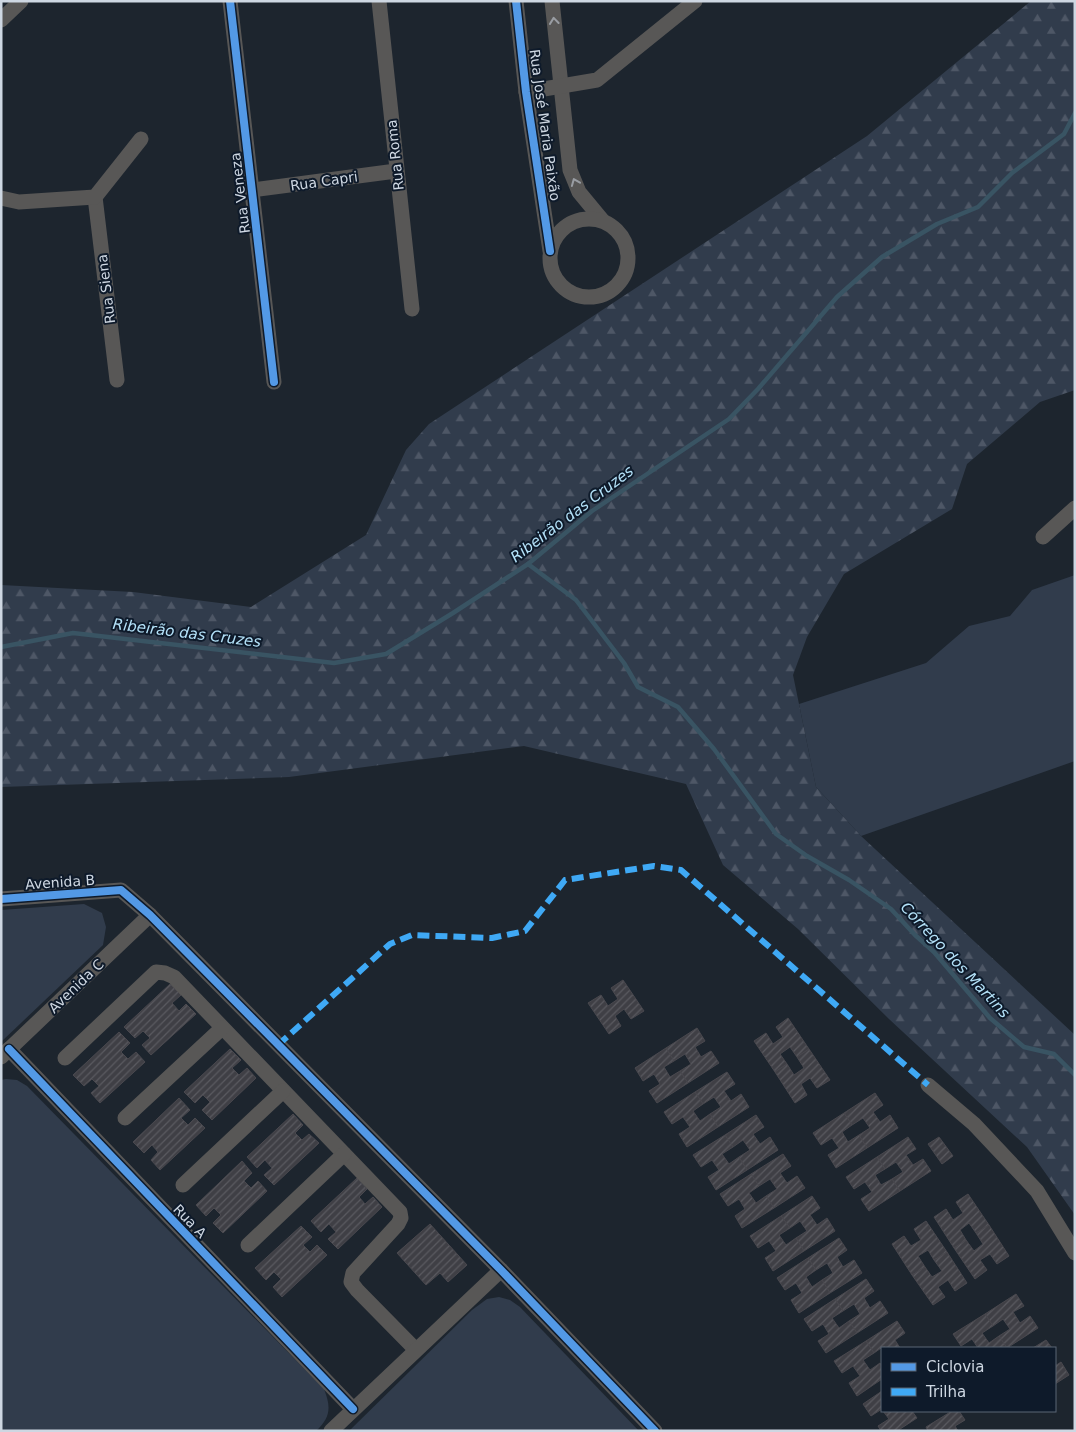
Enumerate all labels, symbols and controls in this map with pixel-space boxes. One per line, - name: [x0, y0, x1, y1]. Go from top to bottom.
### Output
- one-way arrow: [549, 17, 560, 25]
- street label: Rua José Maria Paixão: [526, 48, 564, 202]
- street label: Rua Roma: [383, 119, 407, 191]
- street label: Rua Veneza: [227, 152, 253, 234]
- street label: Rua Capri: [289, 168, 359, 194]
- one-way arrow: [570, 178, 581, 187]
- street label: Rua Siena: [94, 253, 118, 325]
- water label: Ribeirão das Cruzes: [507, 462, 637, 566]
- water label: Ribeirão das Cruzes: [112, 615, 262, 651]
- street label: Avenida B: [25, 872, 95, 892]
- water label: Córrego dos Martins: [897, 898, 1013, 1022]
- street label: Avenida C: [45, 956, 107, 1016]
- street label: Rua A: [170, 1201, 210, 1241]
- legend: [881, 1347, 1056, 1412]
- text: Ciclovia: [926, 1358, 984, 1376]
- text: Trilha: [925, 1383, 966, 1401]

